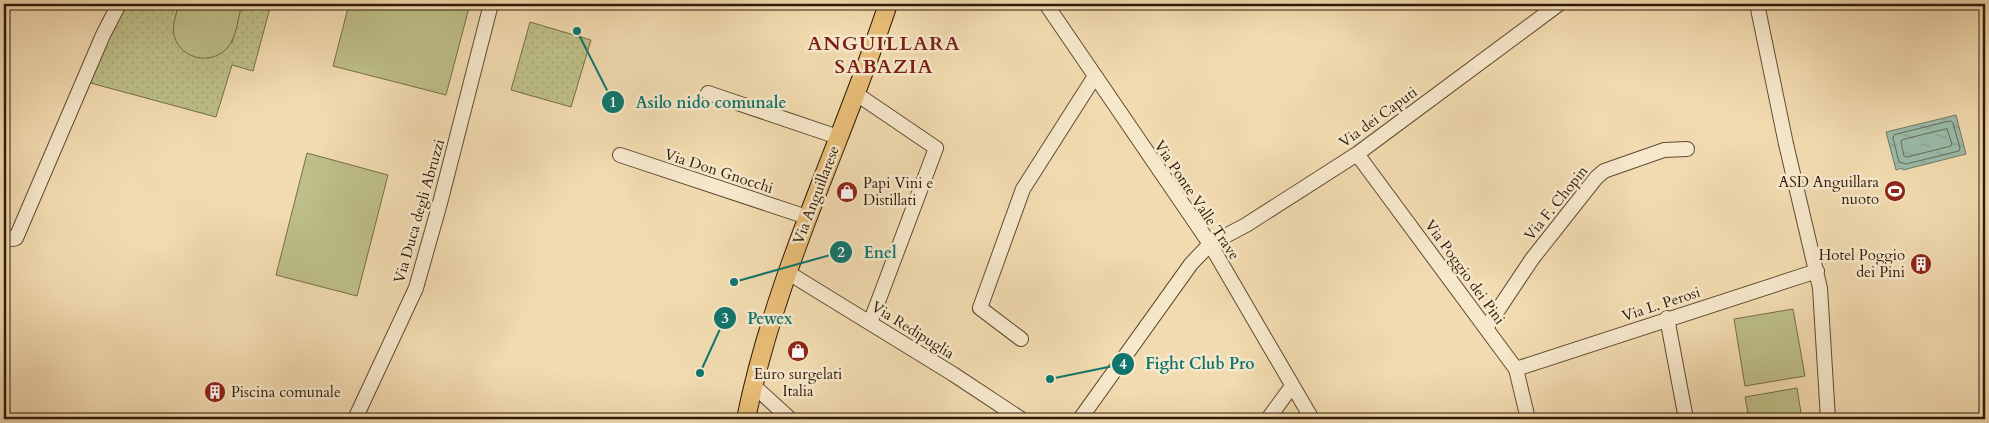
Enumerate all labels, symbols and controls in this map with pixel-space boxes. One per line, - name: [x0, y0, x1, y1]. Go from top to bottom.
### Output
- district label: ANGUILLARA SABAZIA: [807, 30, 961, 80]
- street label: Via dei Caputi: [1335, 82, 1421, 152]
- callout: Asilo nido comunale: [601, 87, 796, 118]
- text: 1: [609, 92, 617, 112]
- text: Asilo nido comunale: [636, 92, 786, 114]
- street label: Via Ponte Valle Trave: [1150, 136, 1245, 264]
- street label: Via Duca degli Abruzzi: [389, 137, 449, 285]
- street label: Via Anguillarese: [788, 143, 844, 247]
- street label: Via Don Gnocchi: [662, 144, 776, 198]
- street label: Via F. Chopin: [1520, 161, 1593, 245]
- place label: ASD Anguillara nuoto: [1778, 172, 1880, 209]
- place label: Papi Vini e Distillati: [863, 173, 934, 210]
- sports icon: ASD Anguillara nuoto: [1883, 179, 1907, 203]
- shop icon: Papi Vini e Distillati: [835, 180, 859, 204]
- street label: Via Poggio dei Pini: [1420, 216, 1510, 328]
- callout: Enel: [829, 237, 907, 268]
- text: 2: [837, 242, 845, 262]
- text: Enel: [863, 242, 897, 264]
- place label: Hotel Poggio dei Pini: [1819, 245, 1905, 282]
- building icon: Hotel Poggio dei Pini: [1909, 252, 1933, 276]
- street label: Via L. Perosi: [1619, 282, 1703, 326]
- street label: Via Redipuglia: [868, 297, 959, 364]
- callout: Pewex: [713, 303, 803, 334]
- text: 3: [721, 308, 729, 328]
- text: Pewex: [747, 308, 793, 330]
- shop icon: Euro surgelati Italia: [786, 339, 810, 363]
- callout: Fight Club Pro: [1110, 348, 1265, 379]
- text: Fight Club Pro: [1145, 353, 1255, 375]
- text: 4: [1119, 354, 1127, 374]
- place label: Euro surgelati Italia: [754, 364, 842, 401]
- building icon: Piscina comunale: [203, 380, 227, 404]
- place label: Piscina comunale: [231, 382, 341, 402]

